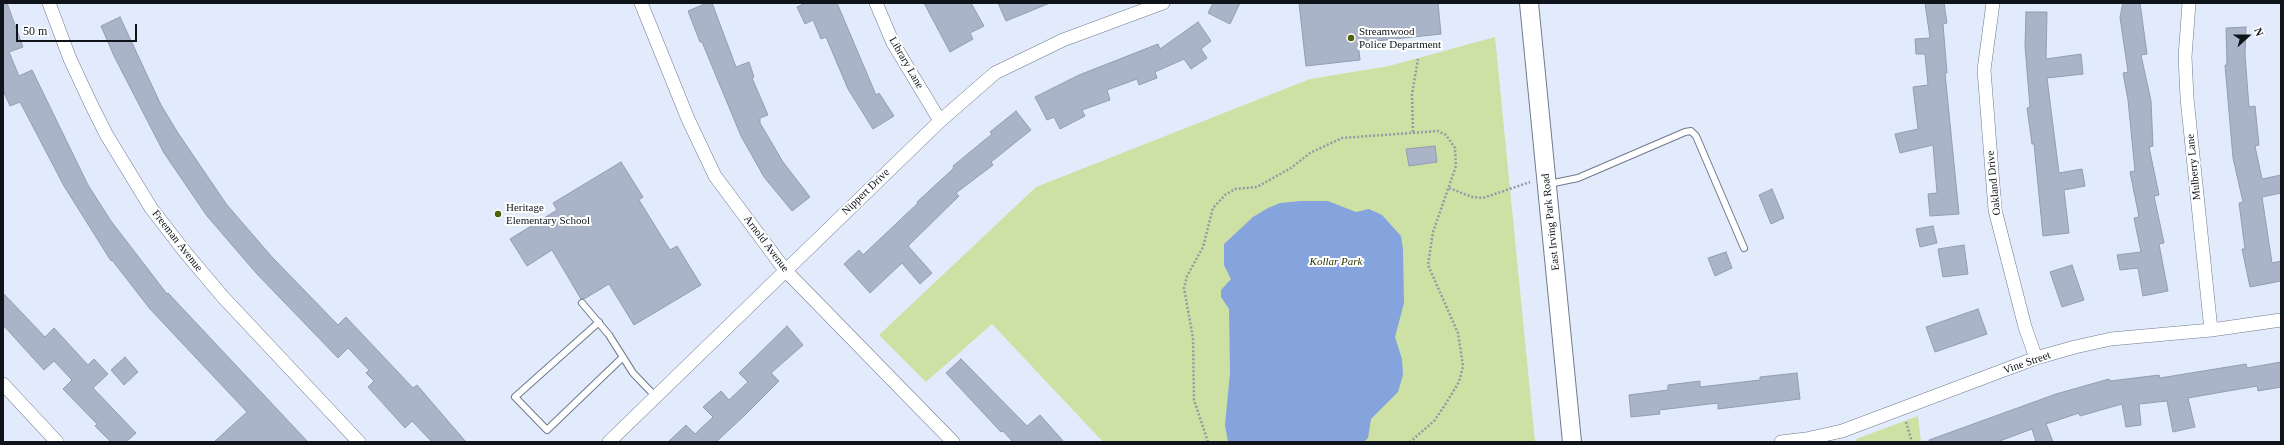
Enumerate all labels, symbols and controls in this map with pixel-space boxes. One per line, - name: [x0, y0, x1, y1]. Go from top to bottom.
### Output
- scale bar: [18, 16, 139, 42]
- north arrow: [2228, 16, 2268, 56]
- text: 50 m: [23, 24, 47, 38]
- place label: Streamwood Police Department: [1359, 25, 1441, 51]
- text: N: [2252, 26, 2266, 38]
- marker: Streamwood Police Department: [1346, 33, 1356, 43]
- street label: Library Lane: [886, 35, 926, 91]
- street label: Mulberry Lane: [2184, 133, 2204, 201]
- street label: Oakland Drive: [1984, 150, 2004, 216]
- street label: Nippert Drive: [839, 166, 893, 218]
- street label: East Irving Park Road: [1539, 173, 1563, 271]
- place label: Heritage Elementary School: [506, 201, 590, 227]
- street label: Freeman Avenue: [149, 208, 205, 274]
- marker: Heritage Elementary School: [493, 209, 503, 219]
- street label: Arnold Avenue: [740, 213, 792, 275]
- park label: Kollar Park: [1310, 255, 1362, 269]
- street label: Vine Street: [2002, 349, 2052, 377]

